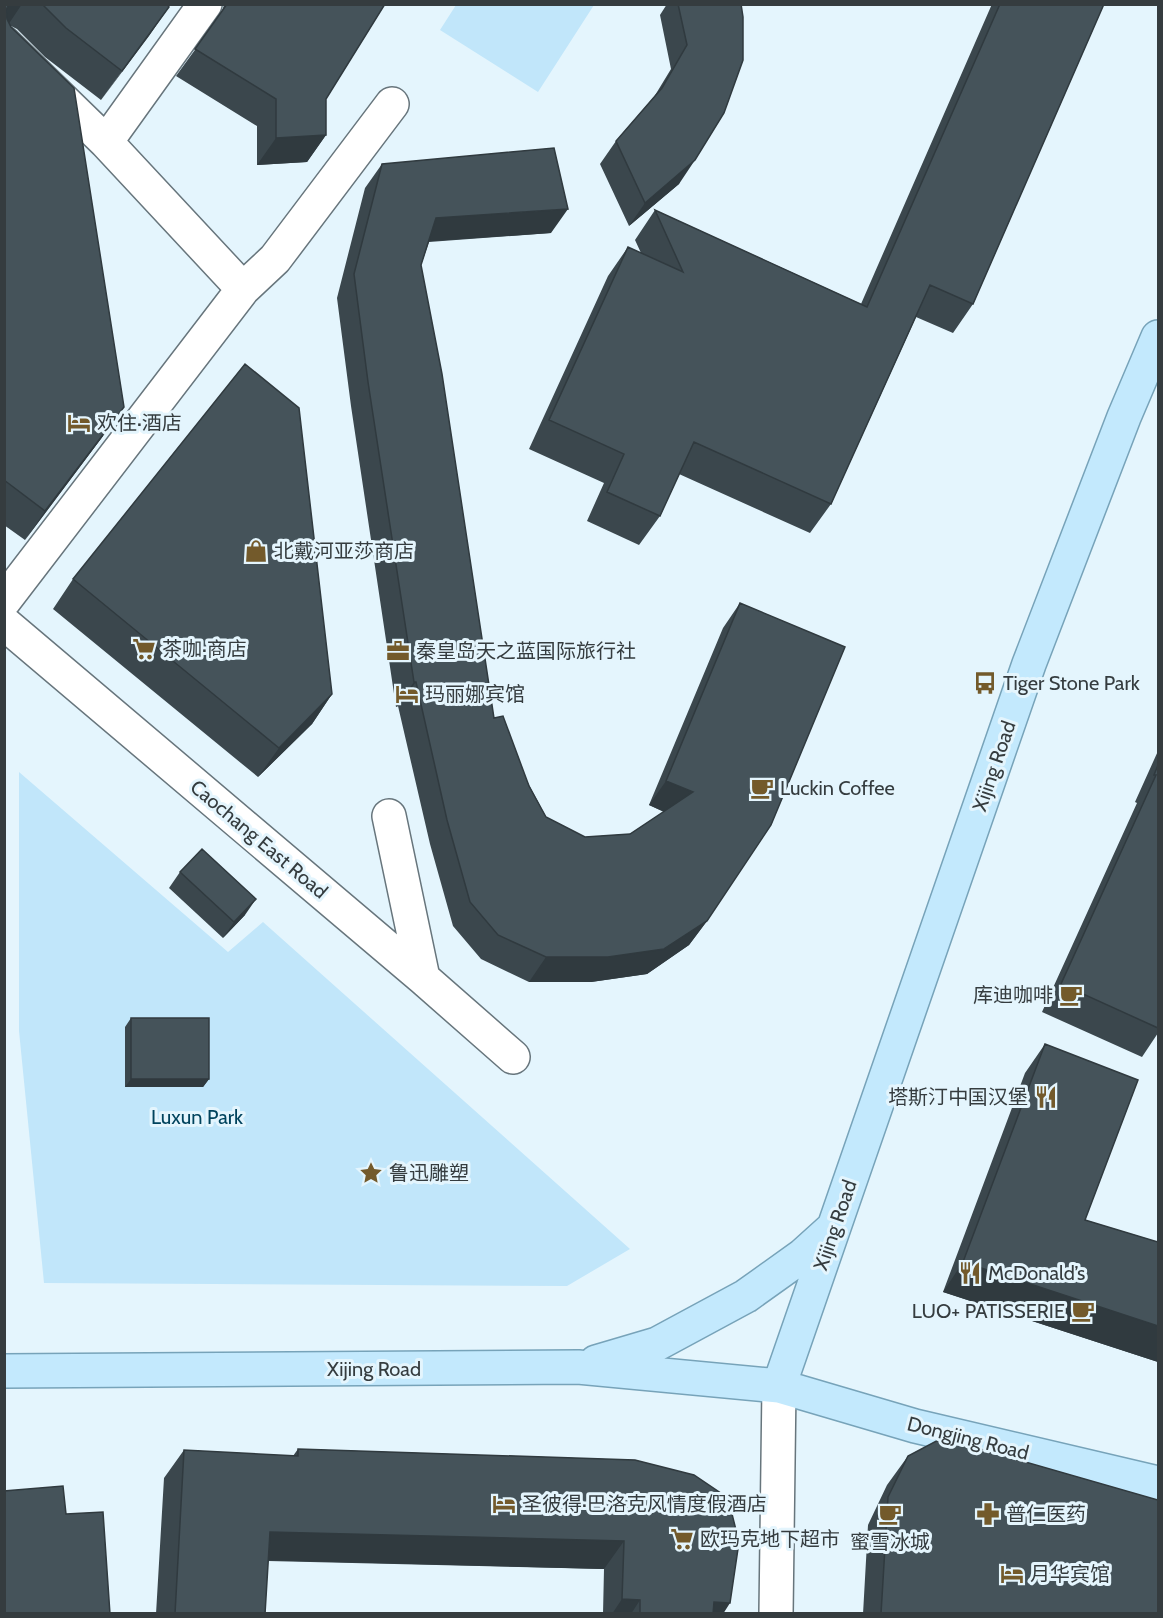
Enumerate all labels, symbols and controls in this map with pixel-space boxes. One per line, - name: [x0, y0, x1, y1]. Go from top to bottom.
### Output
- hotel icon: 欢住·酒店: [66, 410, 92, 436]
- place label: 欢住·酒店: [97, 411, 182, 435]
- shop icon: 北戴河亚莎商店: [243, 538, 269, 564]
- place label: 北戴河亚莎商店: [274, 539, 414, 563]
- supermarket icon: 茶咖·商店: [131, 636, 157, 662]
- place label: 茶咖·商店: [162, 637, 247, 661]
- office icon: 秦皇岛天之蓝国际旅行社: [385, 638, 411, 664]
- place label: 秦皇岛天之蓝国际旅行社: [416, 639, 636, 663]
- bus stop icon: Tiger Stone Park: [972, 670, 998, 696]
- place label: Tiger Stone Park: [1003, 671, 1140, 695]
- hotel icon: 玛丽娜宾馆: [394, 681, 420, 707]
- place label: 玛丽娜宾馆: [425, 682, 525, 706]
- street label: Xijing Road: [967, 718, 1021, 814]
- street label: Caochang East Road: [186, 775, 332, 903]
- cafe icon: Luckin Coffee: [749, 775, 775, 801]
- place label: Luckin Coffee: [780, 776, 895, 800]
- cafe icon: 库迪咖啡: [1058, 982, 1084, 1008]
- place label: 库迪咖啡: [973, 983, 1053, 1007]
- restaurant icon: 塔斯汀中国汉堡: [1033, 1084, 1059, 1110]
- place label: 塔斯汀中国汉堡: [888, 1085, 1028, 1109]
- park label: Luxun Park: [151, 1105, 243, 1129]
- place icon: 鲁迅雕塑: [358, 1160, 384, 1186]
- place label: 鲁迅雕塑: [389, 1161, 469, 1185]
- street label: Xijing Road: [808, 1177, 862, 1273]
- restaurant icon: McDonald’s: [957, 1260, 983, 1286]
- place label: McDonald’s: [988, 1261, 1085, 1285]
- cafe icon: LUO+ PATISSERIE: [1070, 1298, 1096, 1324]
- place label: LUO+ PATISSERIE: [912, 1299, 1065, 1323]
- street label: Xijing Road: [327, 1357, 421, 1381]
- street label: Dongjing Road: [905, 1411, 1031, 1465]
- hotel icon: 圣彼得·巴洛克风情度假酒店: [491, 1491, 517, 1517]
- place label: 圣彼得·巴洛克风情度假酒店: [522, 1492, 767, 1516]
- cafe icon: 蜜雪冰城: [877, 1501, 903, 1527]
- pharmacy icon: 普仁医药: [975, 1501, 1001, 1527]
- place label: 普仁医药: [1006, 1502, 1086, 1526]
- supermarket icon: 欧玛克地下超市: [669, 1526, 695, 1552]
- place label: 欧玛克地下超市: [700, 1527, 840, 1551]
- place label: 蜜雪冰城: [850, 1530, 930, 1554]
- hotel icon: 月华宾馆: [999, 1561, 1025, 1587]
- place label: 月华宾馆: [1030, 1562, 1110, 1586]

